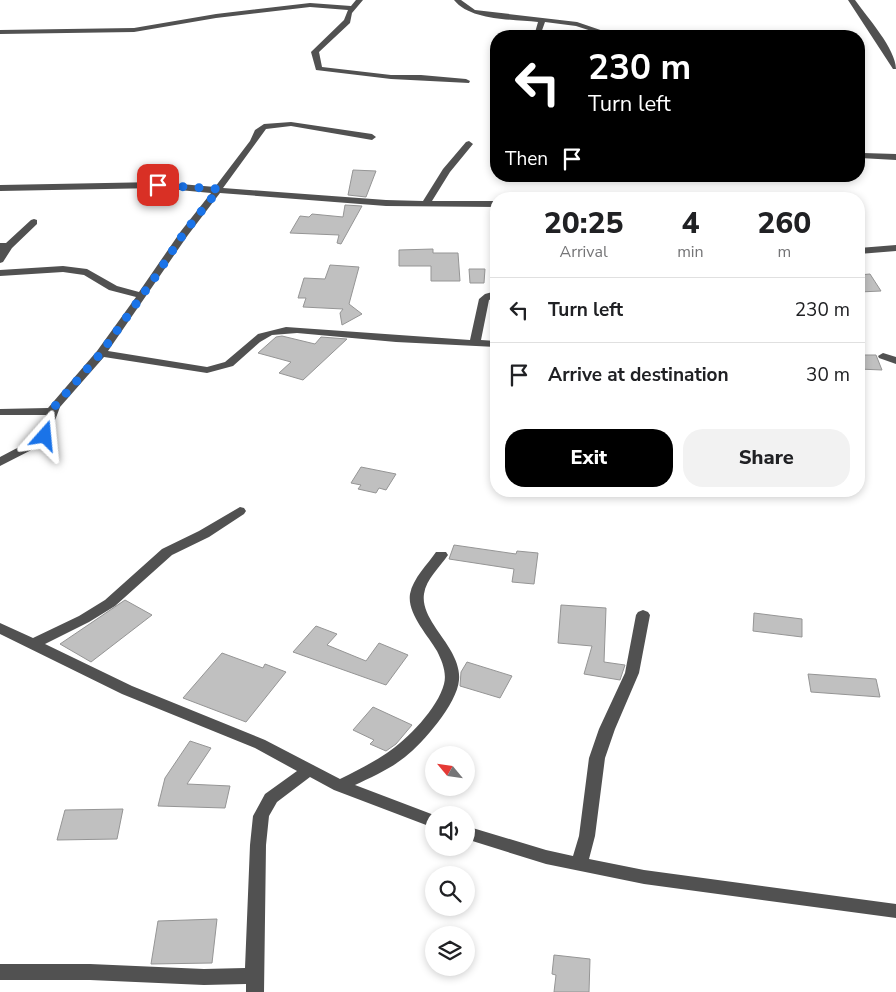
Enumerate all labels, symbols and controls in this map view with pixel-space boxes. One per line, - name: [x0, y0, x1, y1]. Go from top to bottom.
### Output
- text: 230 m: [588, 44, 691, 91]
- icon: left: [505, 50, 570, 115]
- text: Turn left: [588, 89, 671, 119]
- icon: arrive: [558, 145, 586, 173]
- text: Then: [505, 146, 548, 172]
- pin: [137, 164, 179, 206]
- icon: arrive: [144, 171, 172, 199]
- text: 20:25: [544, 203, 623, 244]
- text: 4: [681, 203, 699, 244]
- text: 260: [757, 203, 811, 244]
- text: Arrival: [560, 241, 608, 263]
- text: min: [677, 241, 704, 263]
- text: m: [777, 241, 791, 263]
- icon: left: [505, 296, 533, 324]
- text: Turn left: [548, 297, 623, 323]
- text: 230 m: [795, 297, 850, 323]
- icon: arrive: [505, 361, 533, 389]
- text: Arrive at destination: [548, 362, 729, 388]
- text: 30 m: [806, 362, 850, 388]
- position arrow: [18, 409, 70, 461]
- button: Exit: [505, 429, 673, 487]
- button: Share: [683, 429, 850, 487]
- north arrow: [425, 746, 475, 796]
- map controls: [425, 746, 475, 976]
- button: sound: [425, 806, 475, 856]
- button: search: [425, 866, 475, 916]
- button: layers: [425, 926, 475, 976]

